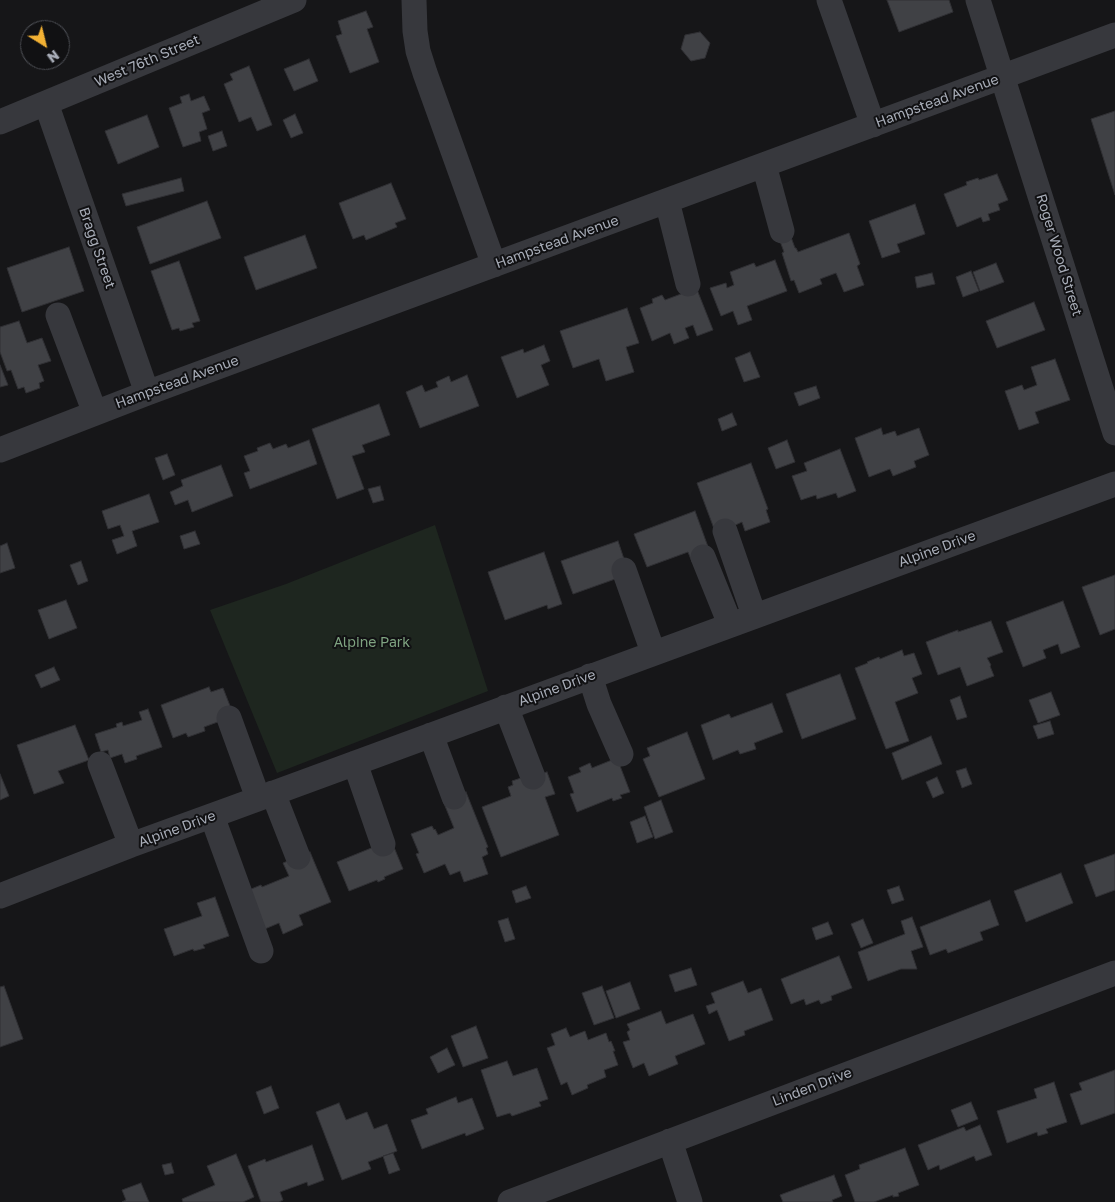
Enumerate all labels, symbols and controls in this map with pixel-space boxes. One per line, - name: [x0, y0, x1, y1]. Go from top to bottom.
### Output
- north arrow: [20, 20, 70, 70]
- street label: West 76th Street: [92, 31, 202, 91]
- text: N: [44, 47, 63, 67]
- street label: Hampstead Avenue: [873, 71, 1001, 131]
- street label: Roger Wood Street: [1032, 192, 1086, 318]
- street label: Bragg Street: [75, 205, 119, 291]
- street label: Hampstead Avenue: [493, 212, 621, 272]
- street label: Hampstead Avenue: [113, 352, 241, 412]
- street label: Alpine Drive: [896, 527, 978, 571]
- park label: Alpine Park: [334, 635, 410, 651]
- street label: Alpine Drive: [516, 666, 598, 710]
- street label: Alpine Drive: [136, 807, 218, 851]
- street label: Linden Drive: [770, 1064, 854, 1110]

